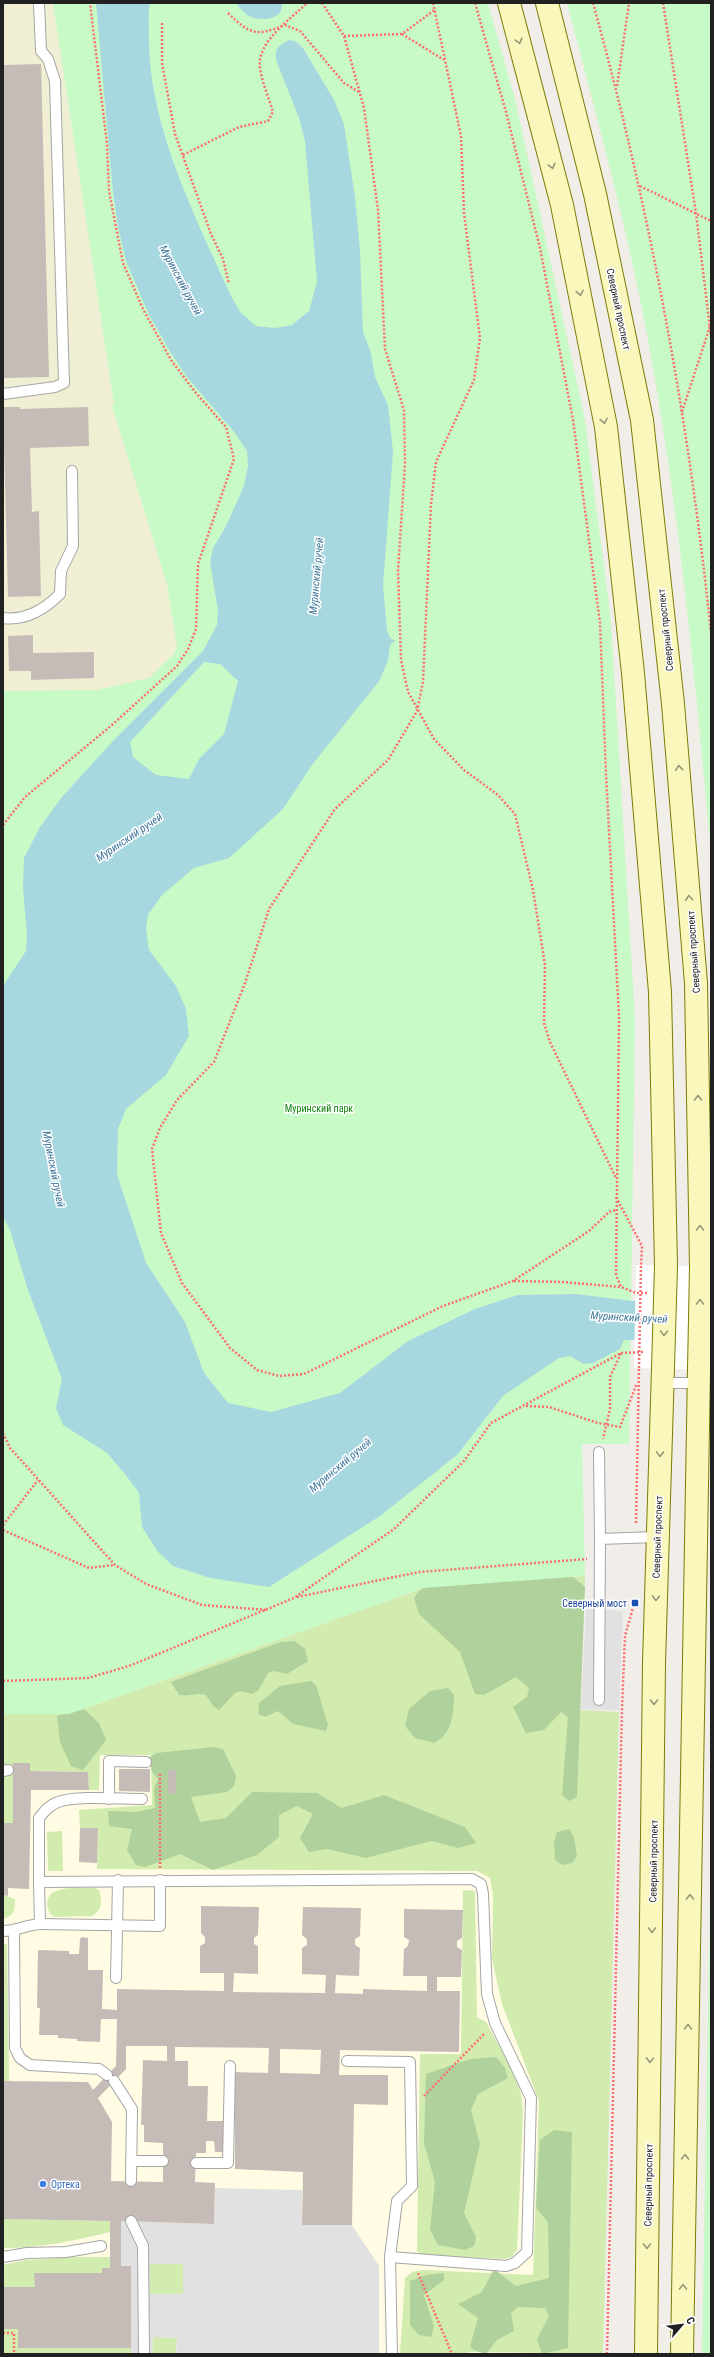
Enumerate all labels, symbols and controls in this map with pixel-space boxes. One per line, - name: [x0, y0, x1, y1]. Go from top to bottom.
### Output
- one-way arrow: [514, 37, 523, 44]
- one-way arrow: [547, 163, 556, 170]
- water label: Муринский ручей: [157, 243, 205, 318]
- street label: Северный проспект: [605, 267, 632, 351]
- one-way arrow: [575, 290, 583, 297]
- one-way arrow: [600, 418, 608, 424]
- water label: Муринский ручей: [307, 536, 326, 615]
- street label: Северный проспект: [656, 588, 675, 672]
- one-way arrow: [674, 765, 683, 771]
- water label: Муринский ручей: [94, 810, 165, 864]
- one-way arrow: [684, 895, 693, 901]
- street label: Северный проспект: [685, 910, 702, 994]
- one-way arrow: [694, 1095, 702, 1101]
- park label: Муринский парк: [285, 1103, 353, 1114]
- water label: Муринский ручей: [40, 1130, 67, 1209]
- one-way arrow: [696, 1225, 705, 1231]
- one-way arrow: [696, 1299, 704, 1305]
- water label: Муринский ручей: [590, 1309, 668, 1326]
- one-way arrow: [660, 1330, 668, 1336]
- water label: Муринский ручей: [307, 1435, 375, 1495]
- one-way arrow: [655, 1451, 664, 1457]
- street label: Северный проспект: [651, 1495, 664, 1579]
- one-way arrow: [651, 1595, 660, 1601]
- place label: Северный мост: [562, 1598, 627, 1609]
- marker: Северный мост: [630, 1598, 640, 1608]
- one-way arrow: [650, 1699, 659, 1705]
- street label: Северный проспект: [647, 1820, 660, 1902]
- one-way arrow: [686, 1894, 694, 1900]
- one-way arrow: [648, 1927, 656, 1933]
- one-way arrow: [683, 2024, 692, 2030]
- one-way arrow: [646, 2057, 654, 2063]
- street label: Северный проспект: [642, 2144, 655, 2226]
- one-way arrow: [681, 2154, 690, 2160]
- marker: Ортека: [38, 2179, 48, 2189]
- place label: Ортека: [51, 2179, 80, 2190]
- one-way arrow: [643, 2243, 651, 2249]
- one-way arrow: [679, 2284, 687, 2290]
- north arrow: [662, 2305, 702, 2345]
- text: С: [683, 2315, 698, 2326]

